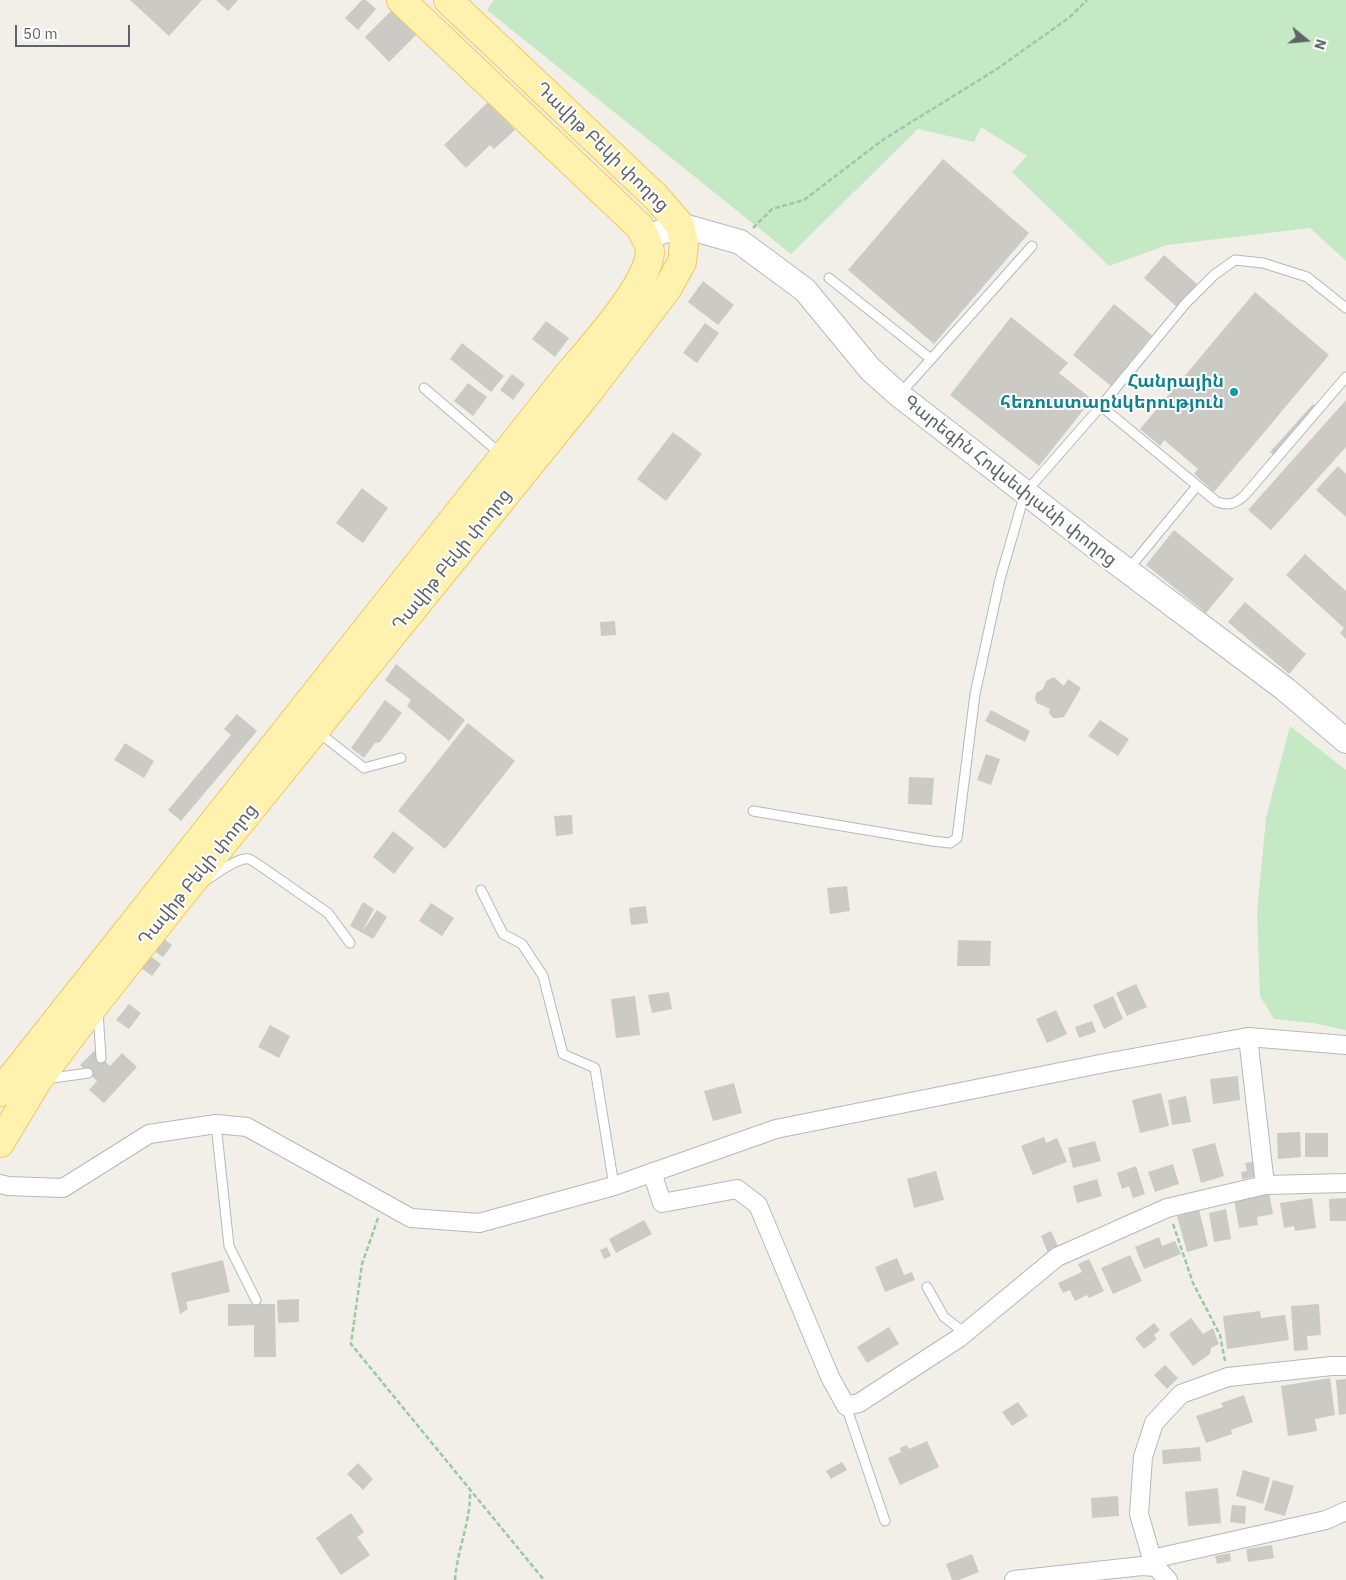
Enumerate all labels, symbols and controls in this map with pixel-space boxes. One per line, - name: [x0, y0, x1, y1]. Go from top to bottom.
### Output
- scale bar: [18, 15, 132, 47]
- north arrow: [1281, 15, 1331, 65]
- text: 50 m: [23, 24, 58, 43]
- text: N: [1310, 37, 1330, 52]
- street label: Դավիթ Բեկի փողոց: [531, 78, 673, 216]
- place label: Հանրային հեռուստաընկերություն: [1000, 371, 1224, 414]
- marker: Հանրային հեռուստաընկերություն: [1228, 386, 1240, 398]
- street label: Գարեգին Հովսեփյանի փողոց: [899, 391, 1121, 571]
- street label: Դավիթ Բեկի փողոց: [388, 484, 516, 636]
- street label: Դավիթ Բեկի փողոց: [134, 799, 262, 951]

